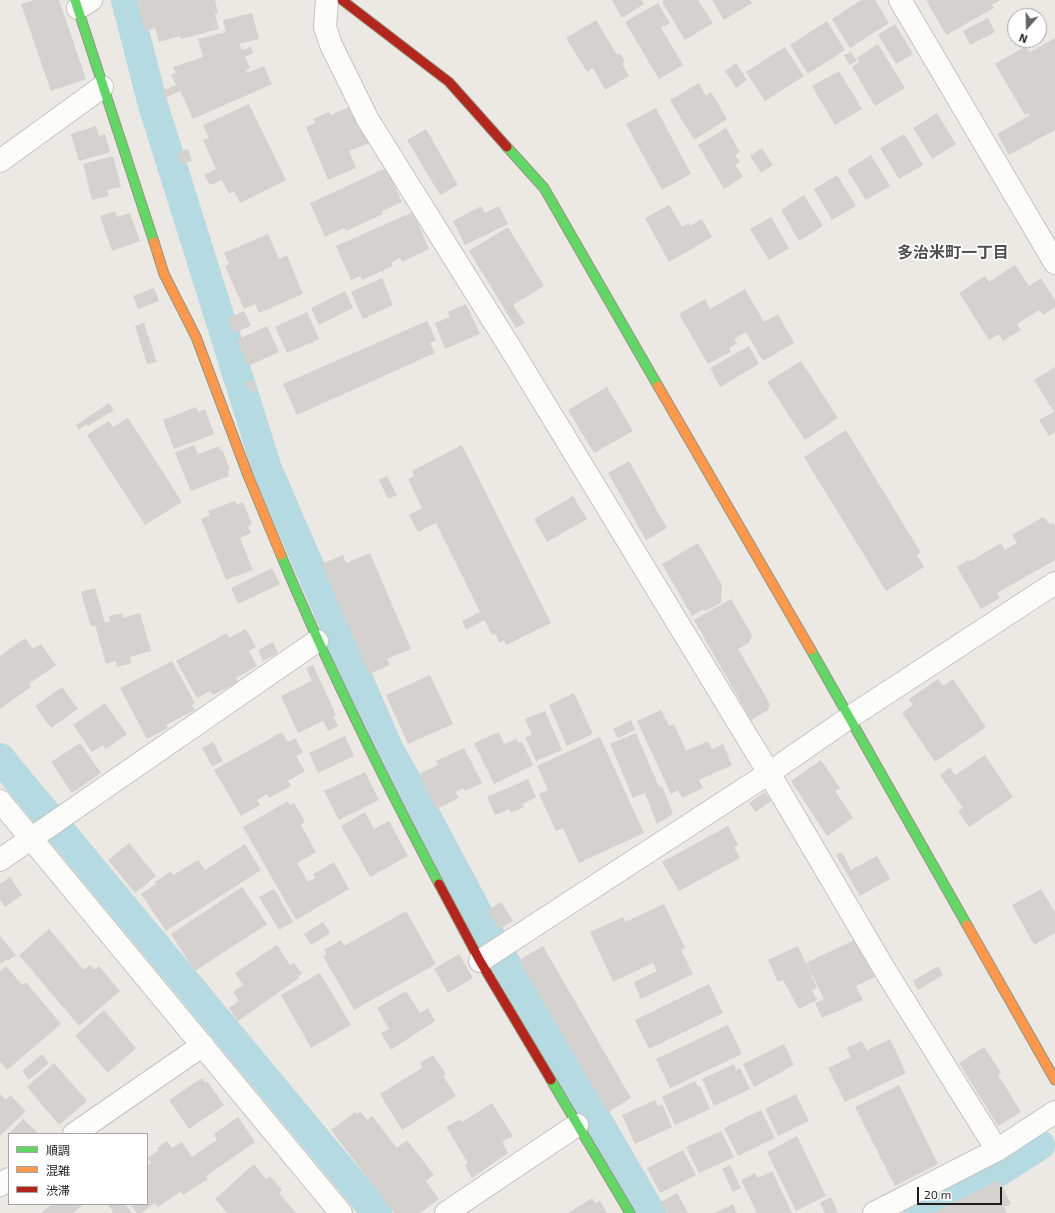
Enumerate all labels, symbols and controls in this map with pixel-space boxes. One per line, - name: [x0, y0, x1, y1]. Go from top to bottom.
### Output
- north arrow: [1007, 8, 1047, 48]
- text: N: [1017, 31, 1029, 46]
- district label: 多治米町一丁目: [897, 243, 1009, 263]
- legend: [8, 1133, 148, 1205]
- text: 順調: [46, 1143, 70, 1157]
- text: 混雑: [46, 1163, 70, 1177]
- scale bar: [919, 1179, 1004, 1205]
- text: 渋滞: [46, 1183, 70, 1197]
- text: 20 m: [924, 1187, 951, 1201]

